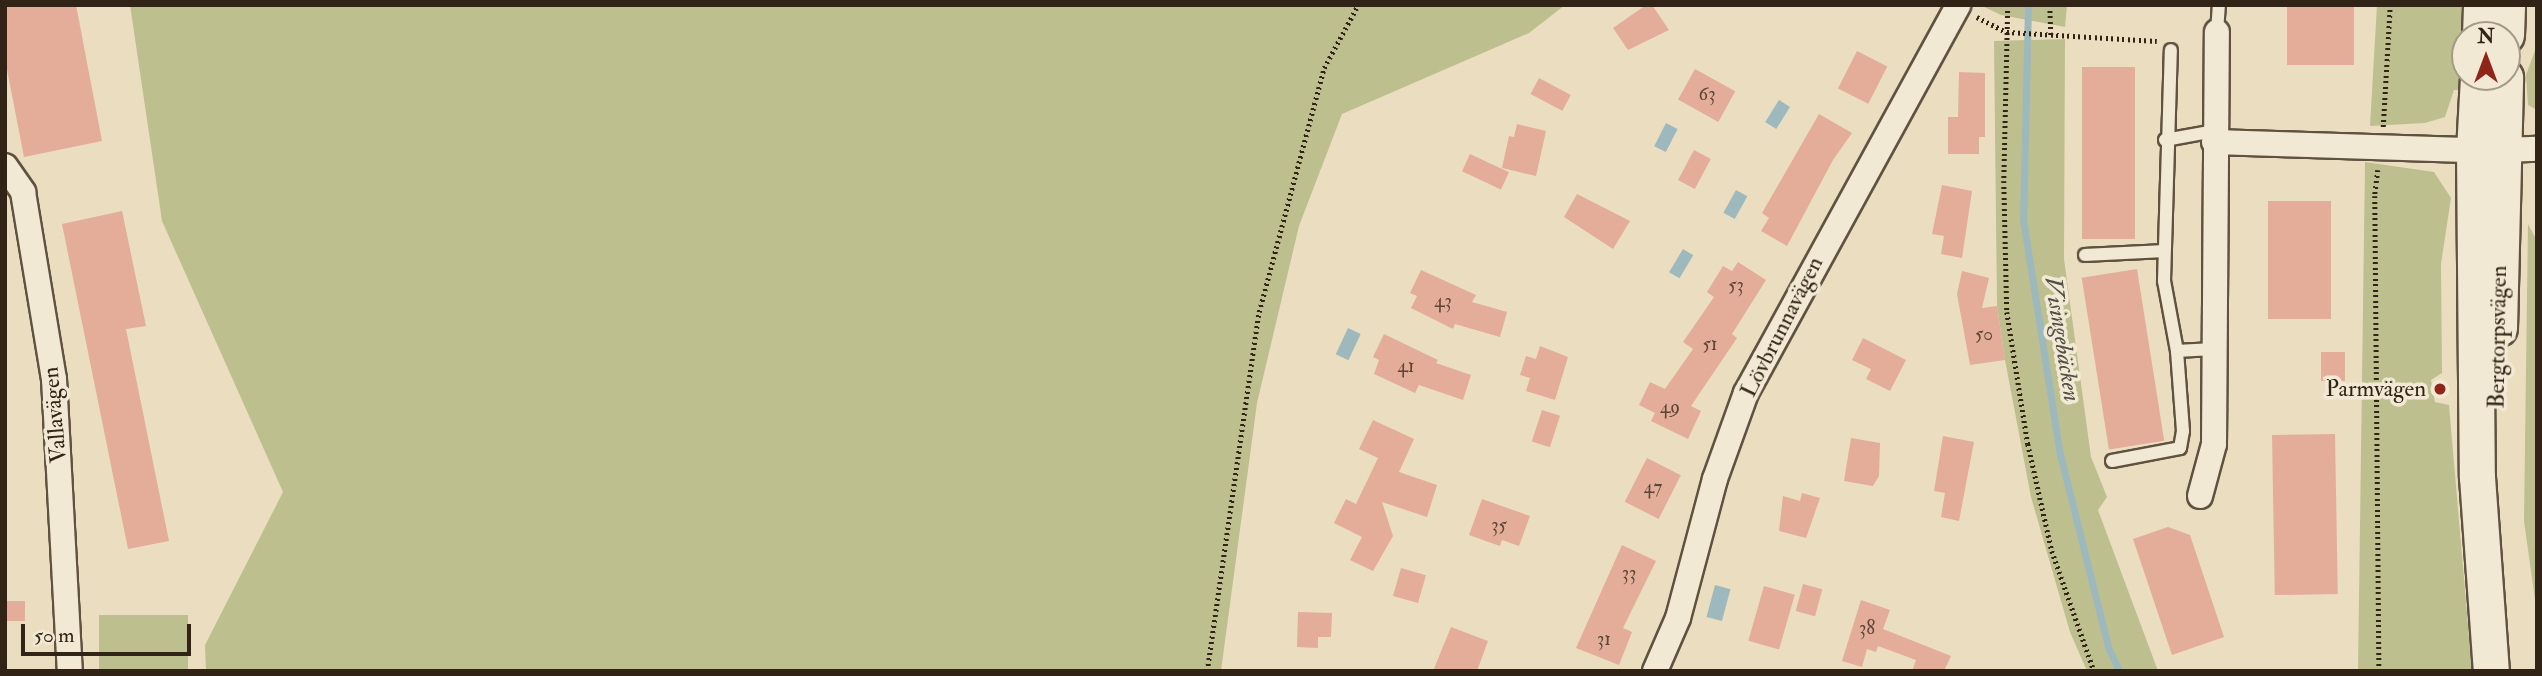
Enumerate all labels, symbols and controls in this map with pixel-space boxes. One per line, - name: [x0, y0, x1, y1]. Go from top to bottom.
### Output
- north arrow: [2451, 21, 2521, 91]
- text: N: [2477, 25, 2495, 49]
- house number: 63: [1699, 84, 1715, 106]
- street label: Lövbrunnavägen: [1735, 252, 1829, 402]
- street label: Bergtorpsvägen: [2483, 265, 2513, 409]
- water label: Visingebäcken: [2038, 274, 2086, 404]
- house number: 53: [1728, 275, 1744, 297]
- house number: 43: [1434, 291, 1452, 313]
- house number: 50: [1975, 324, 1993, 346]
- house number: 51: [1702, 334, 1718, 356]
- house number: 41: [1397, 356, 1415, 378]
- street label: Vallavägen: [37, 366, 73, 464]
- place label: Parmvägen: [2326, 375, 2426, 403]
- marker: Parmvägen: [2432, 381, 2448, 397]
- house number: 49: [1660, 397, 1680, 419]
- house number: 47: [1644, 477, 1662, 499]
- house number: 35: [1491, 515, 1507, 537]
- house number: 33: [1622, 563, 1636, 585]
- scale bar: [24, 610, 194, 654]
- house number: 38: [1859, 618, 1875, 640]
- text: 50 m: [34, 622, 75, 649]
- house number: 31: [1597, 629, 1611, 651]

